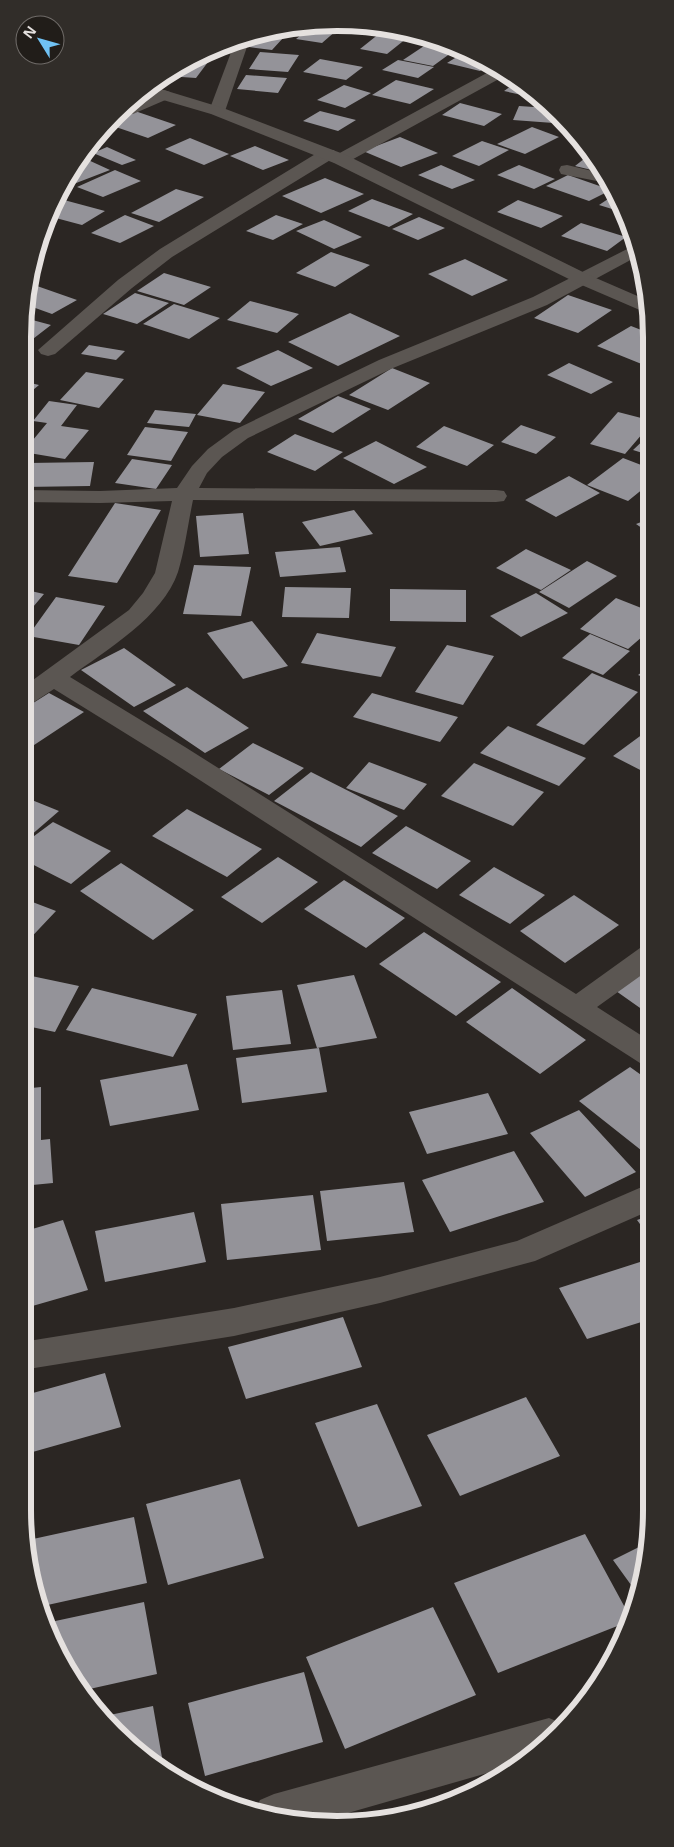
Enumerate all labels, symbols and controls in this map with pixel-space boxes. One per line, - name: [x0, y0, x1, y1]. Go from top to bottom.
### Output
- north arrow: [15, 15, 65, 65]
- text: N: [18, 22, 40, 42]

